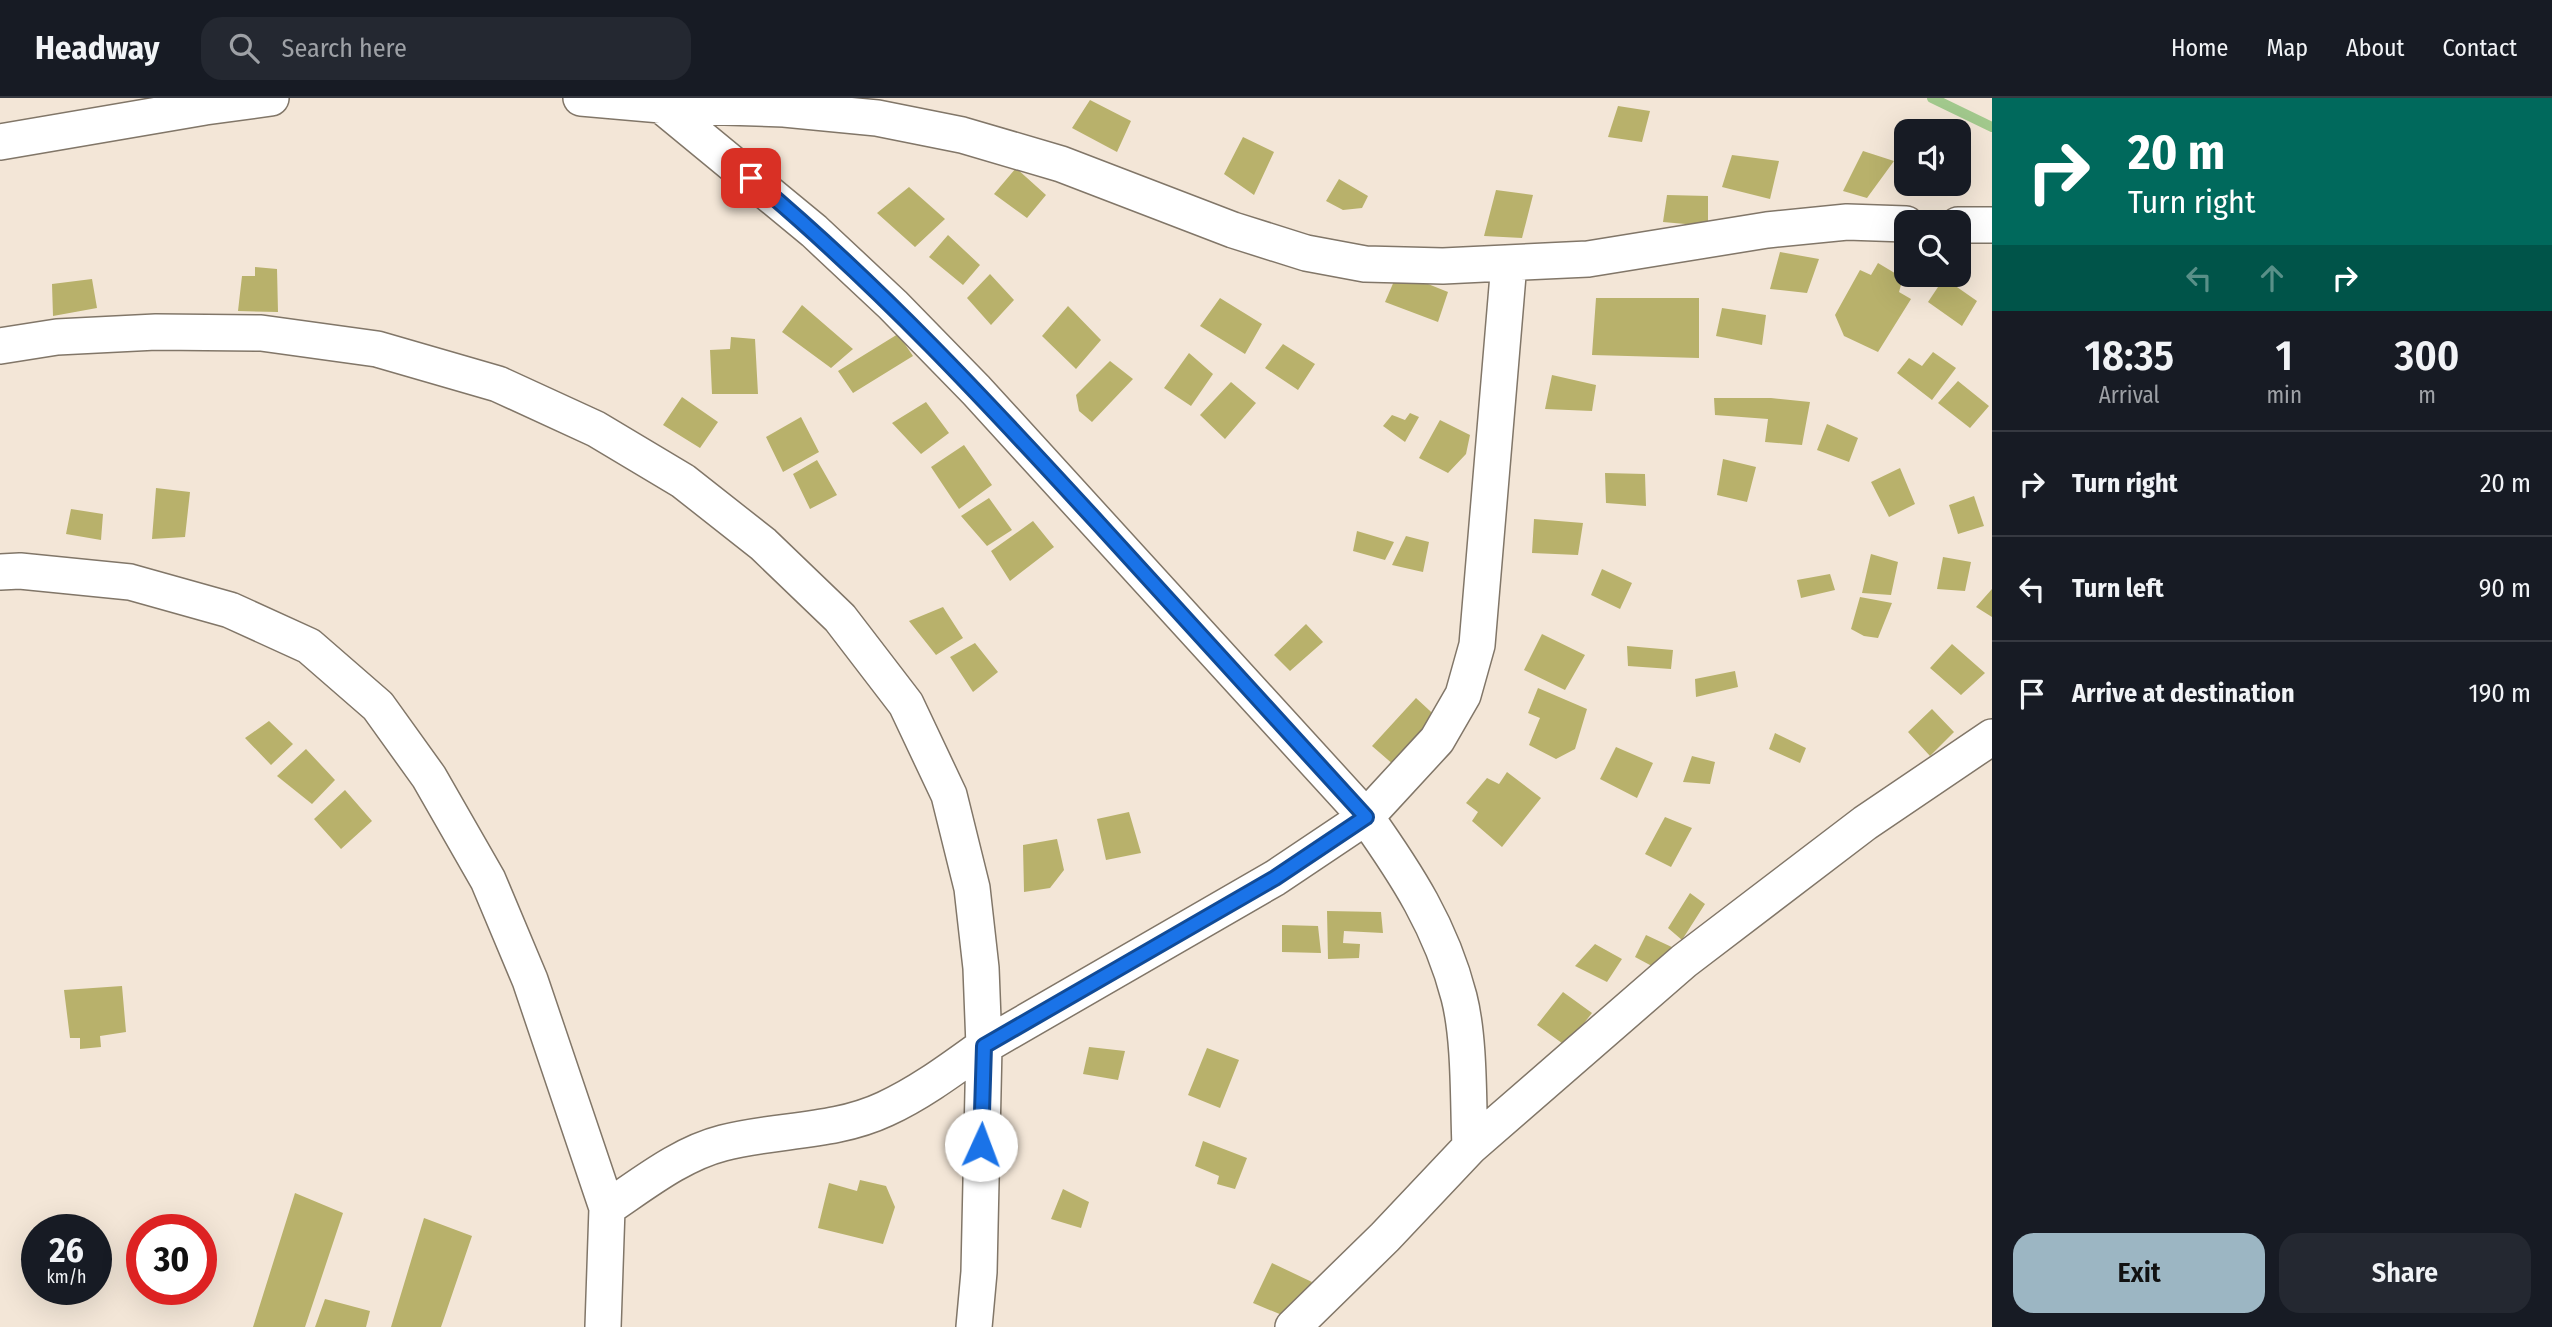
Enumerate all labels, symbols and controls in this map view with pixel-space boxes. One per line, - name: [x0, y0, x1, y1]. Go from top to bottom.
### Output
- search box: [201, 17, 691, 80]
- text: Headway: [35, 28, 159, 68]
- icon: search: [225, 29, 263, 67]
- text: Search here: [281, 33, 407, 64]
- text: Home: [2171, 34, 2228, 62]
- text: Map: [2266, 34, 2308, 62]
- text: About: [2346, 34, 2404, 62]
- text: Contact: [2442, 34, 2517, 62]
- map controls: [1894, 119, 1971, 287]
- button: sound: [1894, 119, 1971, 196]
- text: 20 m: [2128, 123, 2225, 182]
- icon: right: [2013, 126, 2104, 217]
- pin: [721, 148, 781, 208]
- icon: arrive: [732, 159, 770, 197]
- text: Turn right: [2128, 183, 2255, 221]
- button: search: [1894, 210, 1971, 287]
- icon: left: [2180, 259, 2218, 297]
- icon: ahead: [2253, 259, 2291, 297]
- icon: right: [2326, 259, 2364, 297]
- text: 18:35: [2084, 331, 2174, 381]
- text: 1: [2276, 331, 2293, 381]
- text: 300: [2395, 331, 2459, 381]
- text: Arrival: [2099, 381, 2160, 409]
- text: min: [2266, 381, 2302, 409]
- text: m: [2418, 381, 2436, 409]
- icon: right: [2013, 465, 2051, 503]
- text: Turn right: [2072, 468, 2178, 499]
- text: 20 m: [2480, 468, 2531, 499]
- icon: left: [2013, 570, 2051, 608]
- text: Turn left: [2072, 573, 2164, 604]
- text: 90 m: [2479, 573, 2531, 604]
- icon: arrive: [2013, 675, 2051, 713]
- text: Arrive at destination: [2072, 678, 2295, 709]
- text: 190 m: [2469, 678, 2531, 709]
- position arrow: [944, 1108, 1018, 1182]
- speed limit sign: 30: [126, 1214, 217, 1305]
- text: 26: [49, 1229, 84, 1271]
- button: Exit: [2013, 1233, 2265, 1313]
- button: Share: [2279, 1233, 2531, 1313]
- text: km/h: [46, 1266, 87, 1288]

